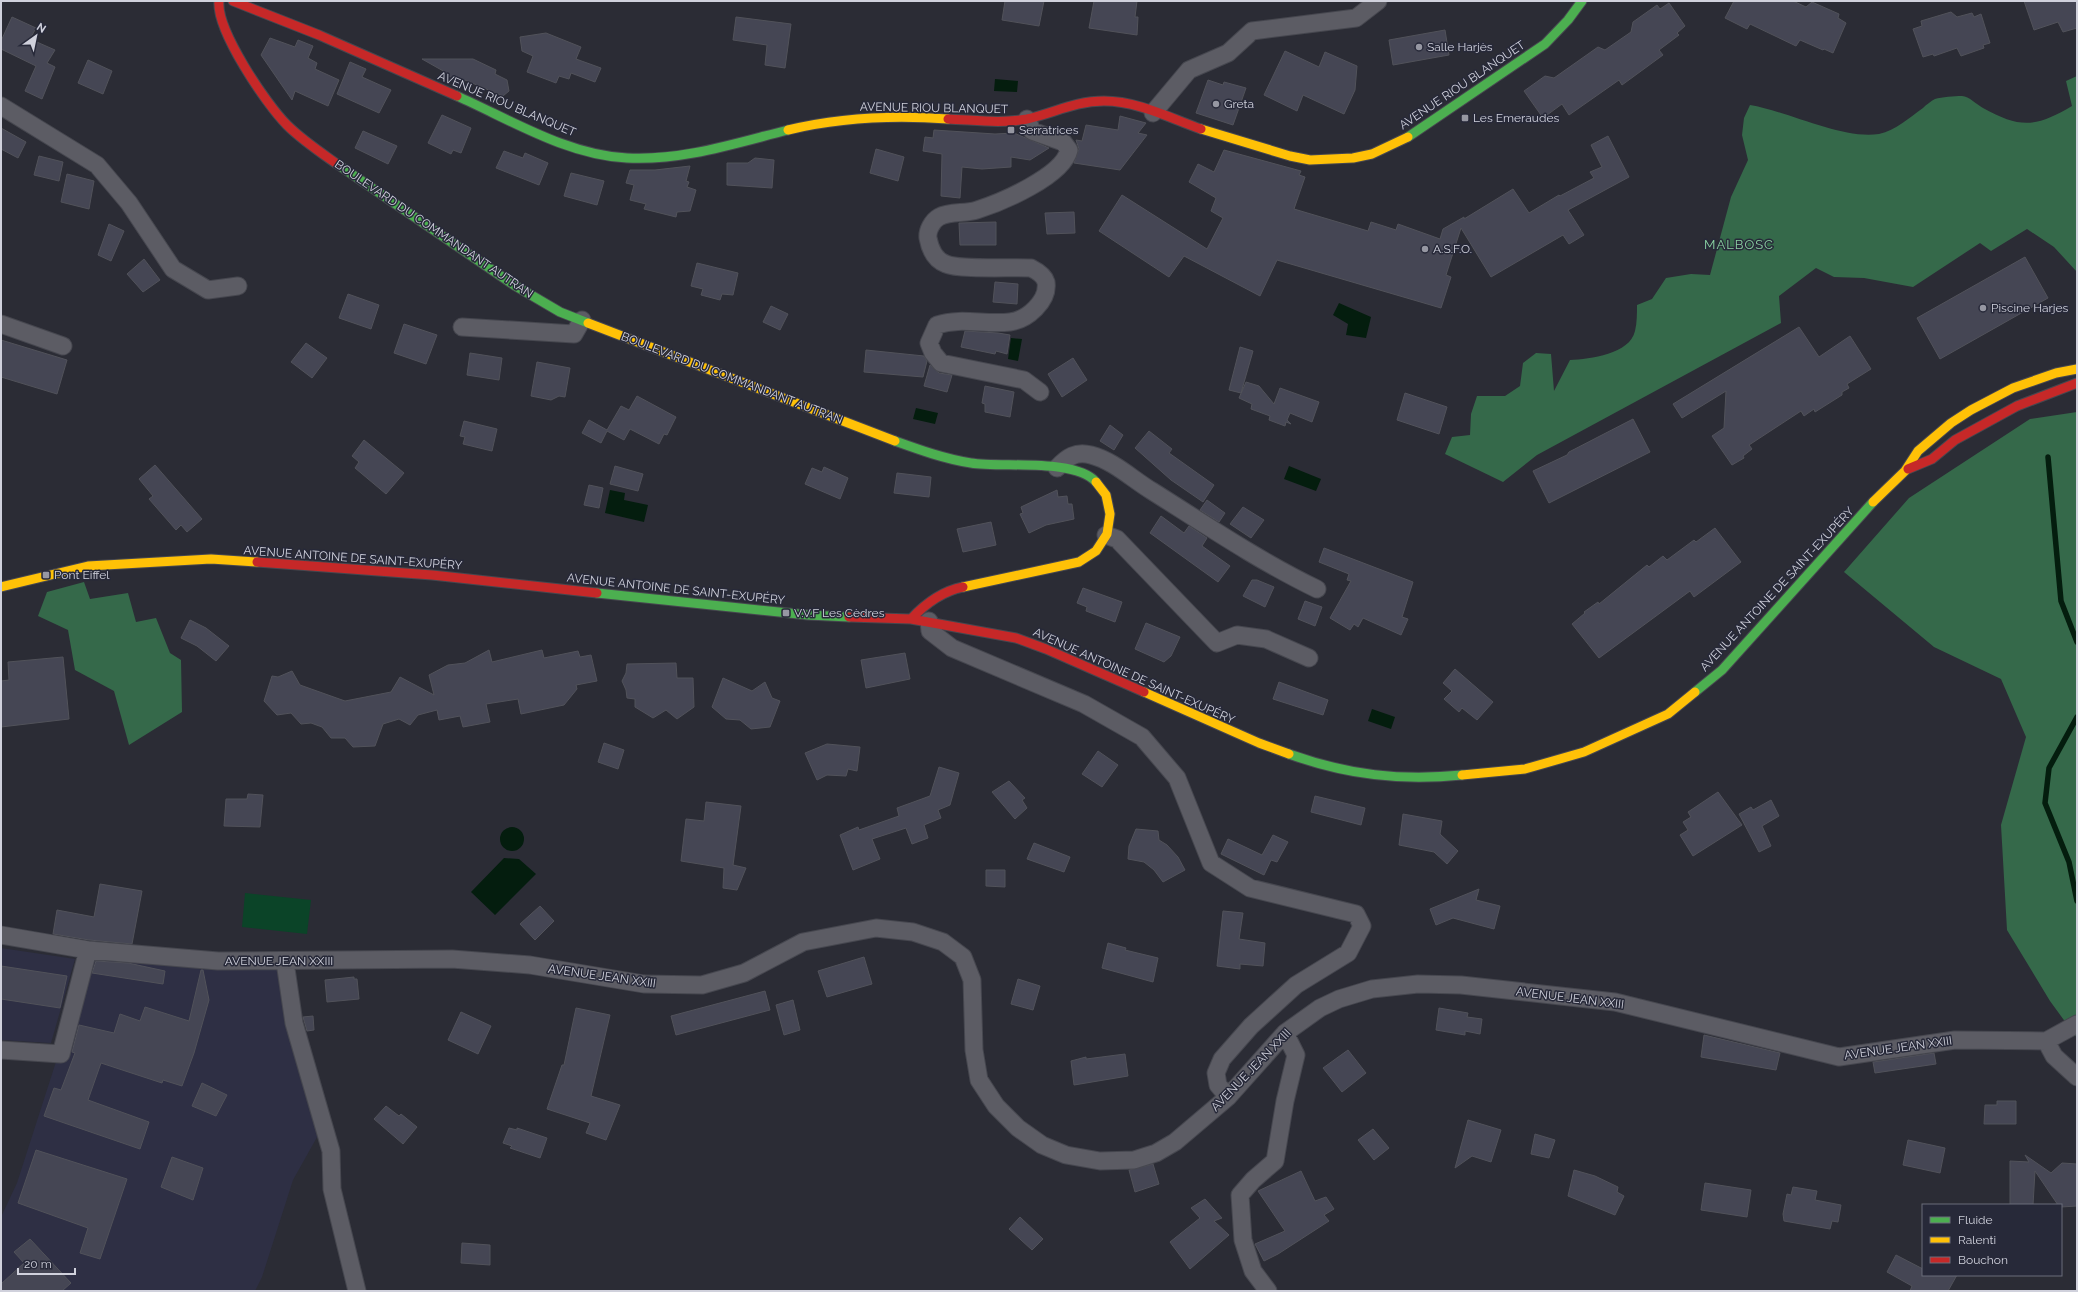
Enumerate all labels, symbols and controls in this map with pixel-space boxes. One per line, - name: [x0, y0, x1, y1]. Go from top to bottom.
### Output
- north arrow: [16, 16, 56, 56]
- text: N: [34, 20, 48, 36]
- street label: AVENUE RIOU BLANQUET: [1397, 37, 1528, 132]
- place label: Salle Harjès: [1427, 40, 1493, 54]
- marker: Salle Harjès: [1414, 42, 1424, 52]
- street label: AVENUE RIOU BLANQUET: [436, 69, 579, 140]
- place label: Greta: [1224, 97, 1254, 111]
- marker: Greta: [1211, 99, 1221, 109]
- street label: AVENUE RIOU BLANQUET: [860, 100, 1009, 116]
- place label: Les Emeraudes: [1473, 111, 1559, 125]
- marker: Les Emeraudes: [1460, 113, 1470, 123]
- place label: Serratrices: [1019, 123, 1079, 137]
- marker: Serratrices: [1006, 125, 1016, 135]
- street label: BOULEVARD DU COMMANDANT AUTRAN: [332, 157, 536, 301]
- district label: MALBOSC: [1704, 237, 1774, 252]
- place label: A.S.F.O.: [1433, 242, 1472, 256]
- marker: A.S.F.O.: [1420, 244, 1430, 254]
- place label: Piscine Harjes: [1991, 301, 2068, 315]
- marker: Piscine Harjes: [1978, 303, 1988, 313]
- street label: BOULEVARD DU COMMANDANT AUTRAN: [619, 329, 845, 427]
- street label: AVENUE ANTOINE DE SAINT-EXUPÉRY: [1697, 504, 1857, 674]
- street label: AVENUE ANTOINE DE SAINT-EXUPÉRY: [243, 543, 463, 573]
- place label: Pont Eiffel: [54, 568, 110, 582]
- marker: Pont Eiffel: [41, 570, 51, 580]
- street label: AVENUE ANTOINE DE SAINT-EXUPÉRY: [566, 571, 786, 607]
- place label: V.V.F Les Cèdres: [794, 606, 885, 620]
- marker: V.V.F Les Cèdres: [781, 608, 791, 618]
- street label: AVENUE ANTOINE DE SAINT-EXUPÉRY: [1031, 625, 1237, 727]
- street label: AVENUE JEAN XXIII: [225, 954, 333, 968]
- street label: AVENUE JEAN XXIII: [547, 962, 657, 990]
- street label: AVENUE JEAN XXIII: [1515, 984, 1625, 1012]
- street label: AVENUE JEAN XXIII: [1208, 1026, 1294, 1114]
- street label: AVENUE JEAN XXIII: [1843, 1034, 1953, 1062]
- legend: [1922, 1204, 2062, 1276]
- text: Fluide: [1958, 1213, 1993, 1227]
- text: Ralenti: [1958, 1233, 1996, 1247]
- scale bar: [18, 1250, 75, 1276]
- text: Bouchon: [1958, 1253, 2008, 1267]
- text: 20 m: [24, 1257, 52, 1271]

